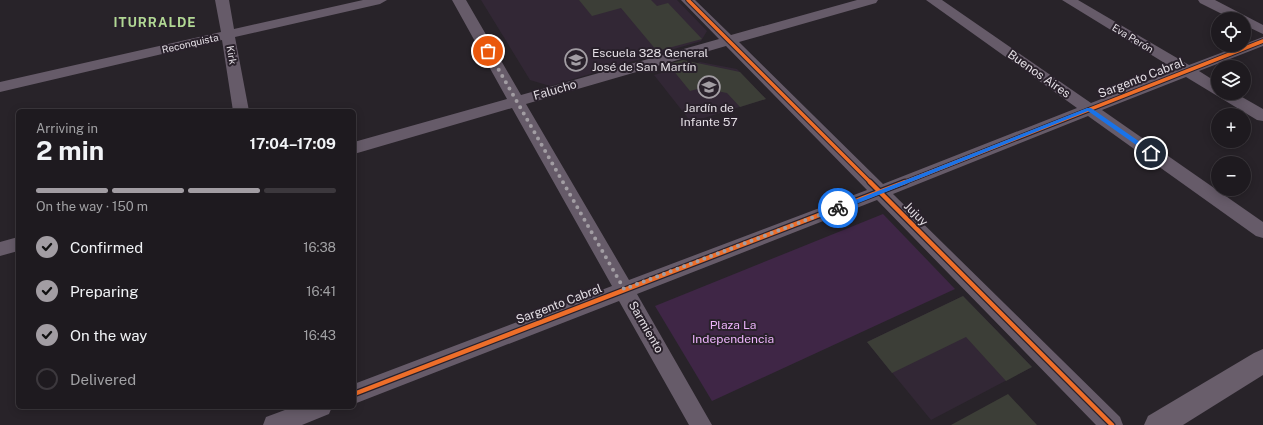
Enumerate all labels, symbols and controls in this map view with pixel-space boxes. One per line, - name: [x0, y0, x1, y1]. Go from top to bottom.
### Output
- map controls: [1211, 12, 1251, 196]
- button: locate: [1211, 12, 1251, 52]
- district label: ITURRALDE: [113, 15, 197, 30]
- street label: Eva Perón: [1110, 21, 1156, 55]
- street label: Reconquista: [161, 31, 219, 55]
- pin: [471, 34, 505, 68]
- icon: bag: [477, 40, 499, 62]
- street label: Kirk: [225, 45, 239, 66]
- place label: Escuela 328 General José de San Martín: [592, 46, 709, 74]
- school or university icon: Escuela 328 General José de San Martín: [563, 47, 589, 73]
- street label: Buenos Aires: [1005, 47, 1073, 101]
- street label: Sargento Cabral: [1096, 55, 1186, 101]
- button: layers: [1211, 60, 1251, 100]
- school or university icon: Jardín de Infante 57: [696, 74, 722, 100]
- street label: Falucho: [532, 77, 578, 103]
- place label: Jardín de Infante 57: [680, 101, 738, 129]
- button: +: [1211, 108, 1251, 148]
- text: Arriving in: [36, 121, 98, 136]
- text: 2 min: [36, 135, 104, 166]
- text: 17:04–17:09: [249, 135, 336, 152]
- pin: [1134, 136, 1168, 170]
- icon: home: [1140, 142, 1162, 164]
- button: −: [1211, 156, 1251, 196]
- courier: [818, 188, 858, 228]
- icon: bike: [827, 197, 849, 219]
- text: On the way · 150 m: [36, 199, 148, 214]
- street label: Jujuy: [901, 199, 931, 229]
- icon: check: [36, 236, 58, 258]
- text: Confirmed: [70, 239, 143, 256]
- text: 16:38: [303, 240, 336, 255]
- icon: check: [36, 280, 58, 302]
- street label: Sargento Cabral: [514, 281, 604, 327]
- text: Preparing: [70, 283, 139, 300]
- text: 16:41: [306, 284, 336, 299]
- street label: Sarmiento: [626, 299, 667, 356]
- park label: Plaza La Independencia: [692, 318, 774, 346]
- icon: check: [36, 324, 58, 346]
- text: On the way: [70, 327, 147, 344]
- text: 16:43: [303, 328, 336, 343]
- text: Delivered: [70, 371, 136, 388]

